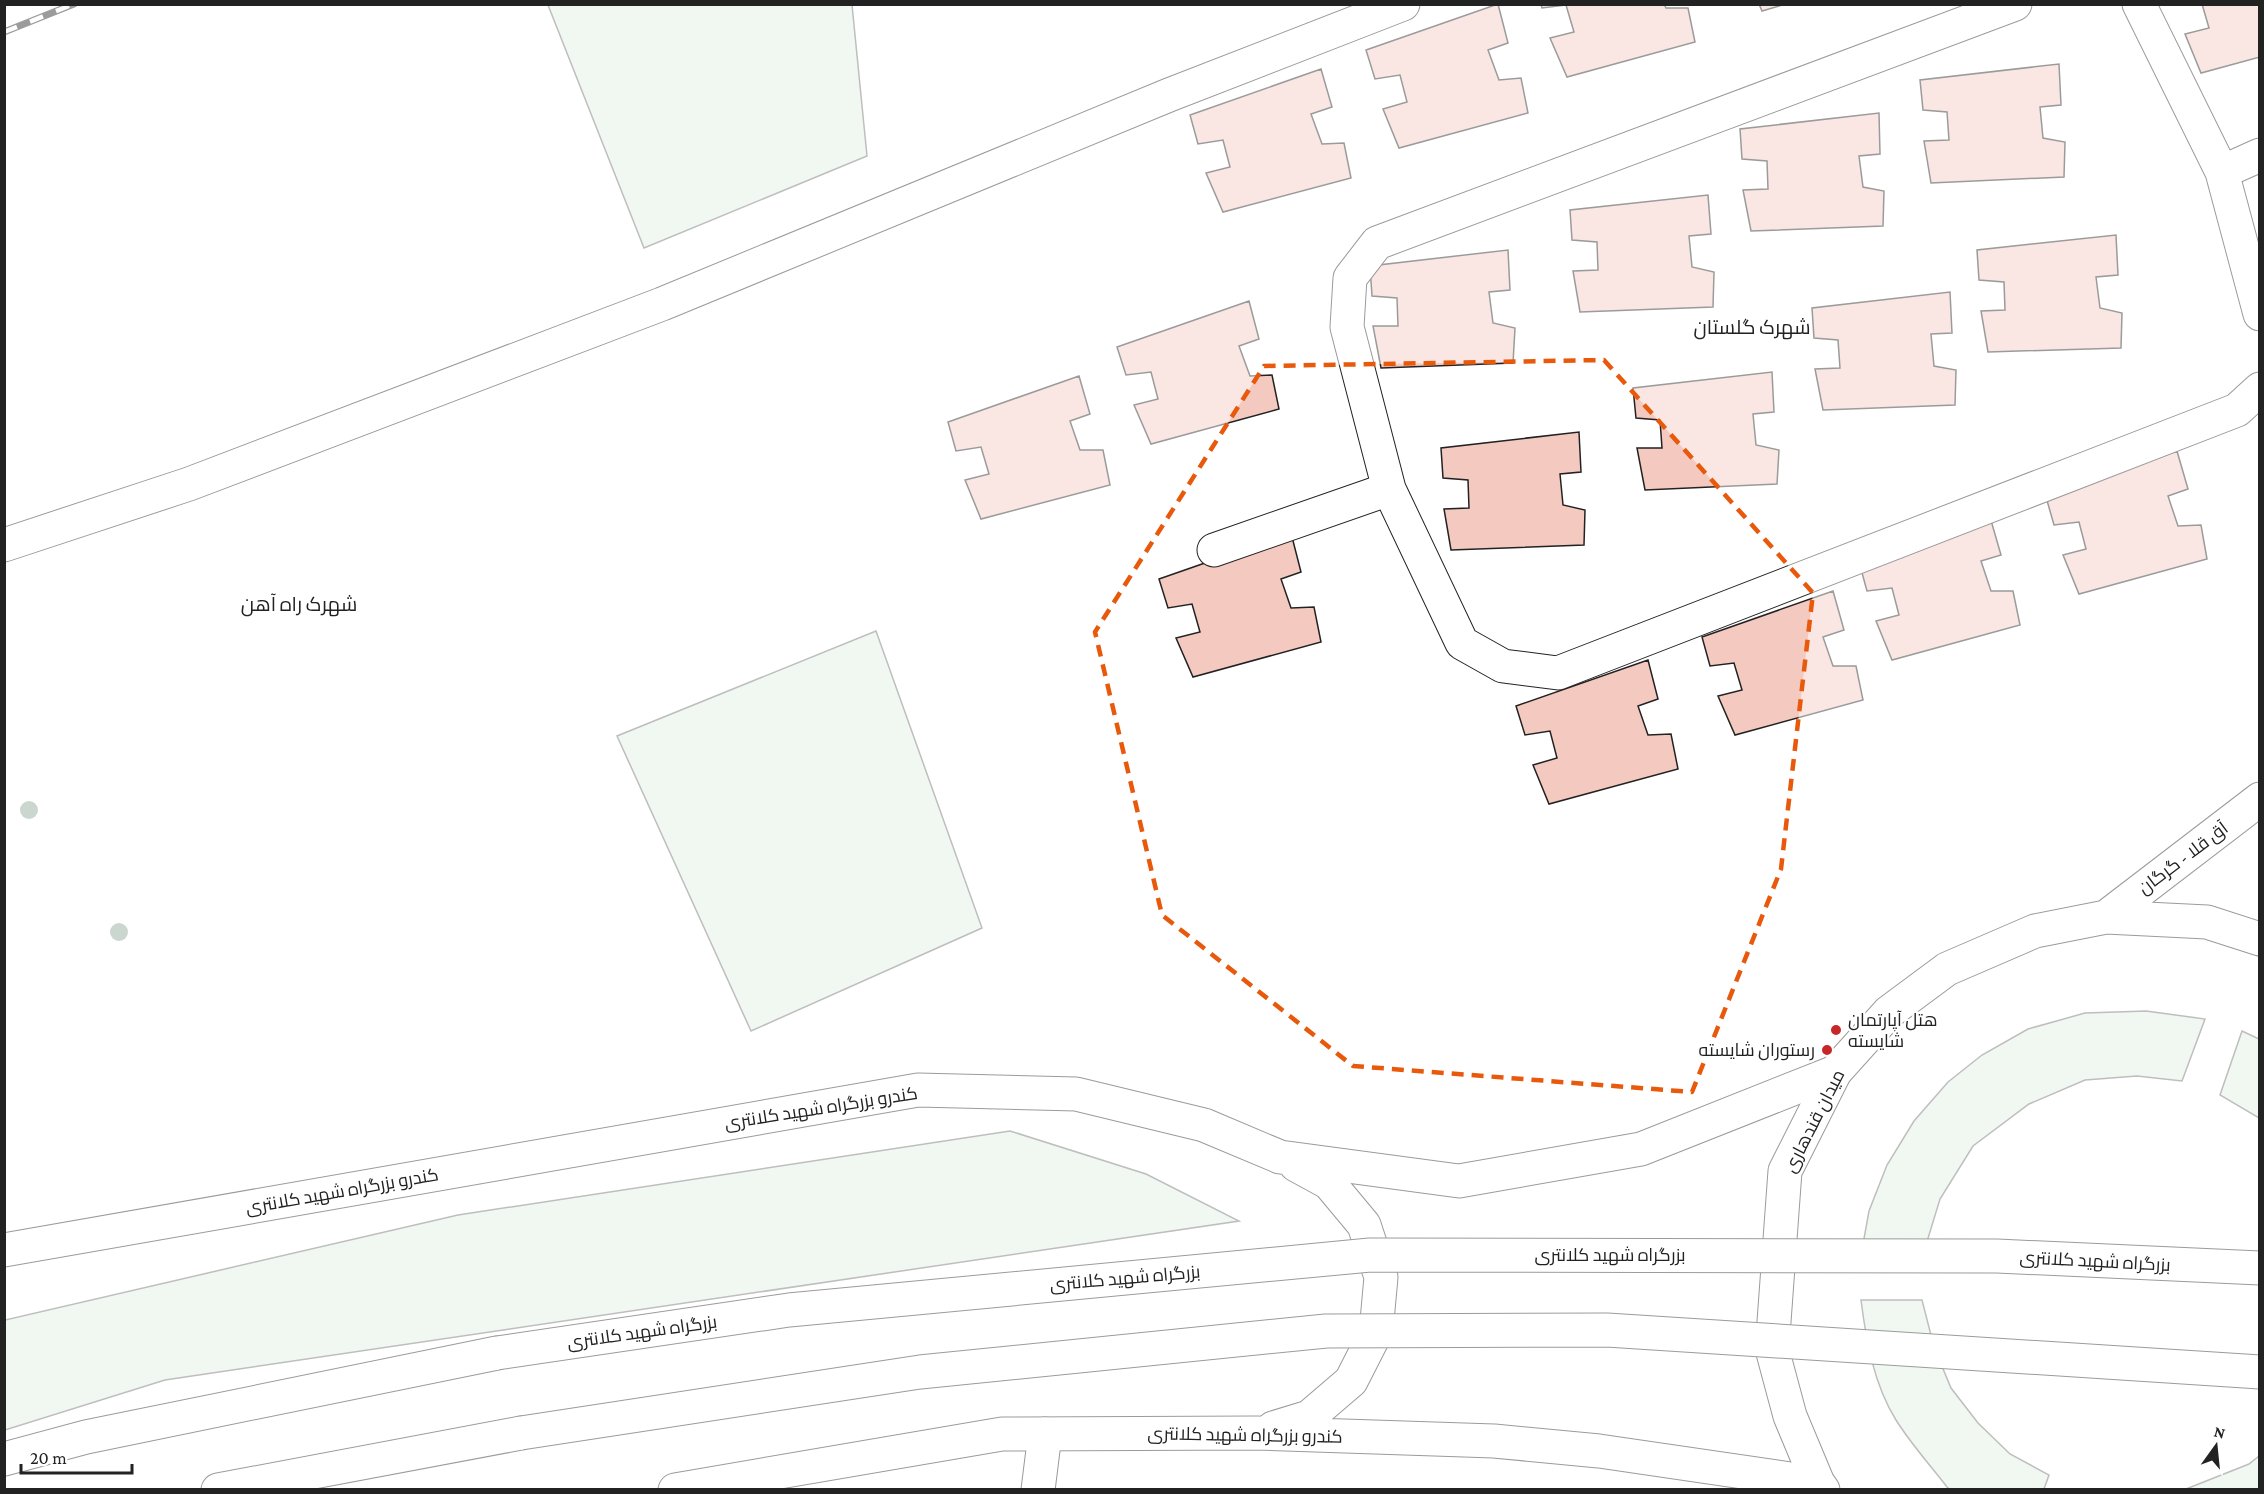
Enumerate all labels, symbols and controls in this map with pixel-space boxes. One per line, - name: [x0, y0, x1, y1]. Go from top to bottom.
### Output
- district label: شهرک گلستان: [1693, 316, 1811, 340]
- district label: شهرک راه آهن: [241, 593, 357, 617]
- street label: آق قلا - گرگان: [2134, 818, 2233, 900]
- place label: هتل آپارتمان شایسته: [1848, 1010, 1938, 1051]
- marker: هتل آپارتمان شایسته: [1829, 1023, 1843, 1037]
- place label: رستوران شایسته: [1699, 1040, 1815, 1061]
- marker: رستوران شایسته: [1820, 1043, 1834, 1057]
- street label: میدان قندهاری: [1779, 1066, 1849, 1176]
- street label: کندرو بزرگراه شهید کلانتری: [723, 1083, 919, 1134]
- street label: کندرو بزرگراه شهید کلانتری: [244, 1164, 440, 1219]
- street label: بزرگراه شهید کلانتری: [1534, 1245, 1686, 1266]
- street label: بزرگراه شهید کلانتری: [2019, 1247, 2171, 1276]
- street label: بزرگراه شهید کلانتری: [1049, 1261, 1201, 1296]
- street label: بزرگراه شهید کلانتری: [566, 1312, 718, 1353]
- north arrow: [2186, 1416, 2246, 1476]
- text: N: [2212, 1422, 2227, 1442]
- street label: کندرو بزرگراه شهید کلانتری: [1147, 1423, 1343, 1448]
- scale bar: [21, 1437, 132, 1475]
- text: 20 m: [30, 1448, 67, 1468]

